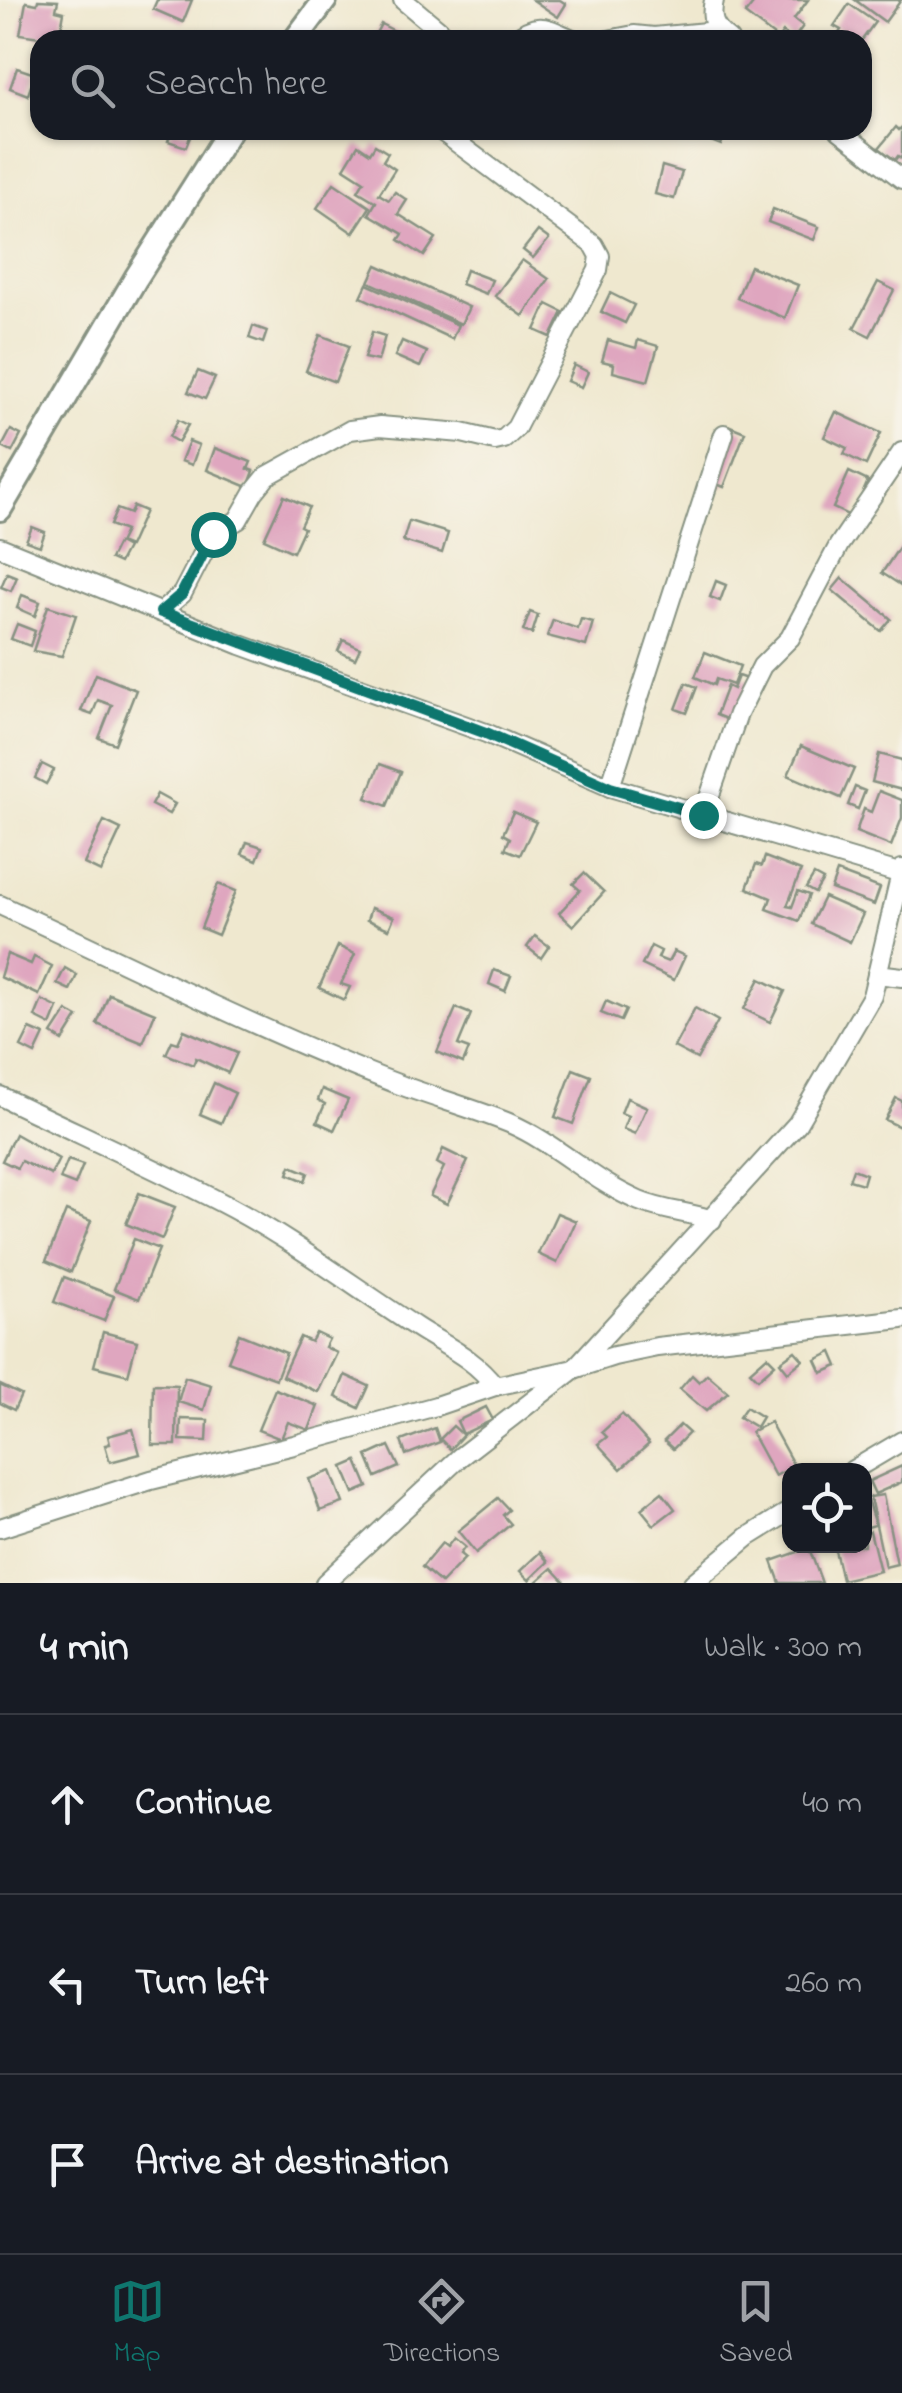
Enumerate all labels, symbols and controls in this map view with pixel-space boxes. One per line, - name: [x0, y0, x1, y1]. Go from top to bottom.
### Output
- search box: [30, 30, 872, 140]
- text: Search here: [145, 57, 327, 113]
- icon: search: [65, 58, 120, 113]
- route start: [191, 512, 237, 558]
- route end: [681, 793, 727, 839]
- map controls: [782, 1463, 872, 1553]
- button: locate: [782, 1463, 872, 1553]
- text: 4 min: [40, 1618, 129, 1679]
- text: Walk · 300 m: [704, 1625, 862, 1672]
- text: Continue: [135, 1776, 271, 1832]
- icon: ahead: [40, 1777, 95, 1832]
- text: 40 m: [802, 1781, 862, 1828]
- text: Turn left: [135, 1956, 268, 2012]
- icon: left: [40, 1957, 95, 2012]
- text: 260 m: [785, 1961, 862, 2008]
- text: Arrive at destination: [135, 2136, 449, 2192]
- icon: arrive: [40, 2137, 95, 2192]
- tab: Map: [110, 2274, 165, 2375]
- tab: Directions: [384, 2274, 500, 2375]
- tab: Saved: [719, 2274, 792, 2375]

